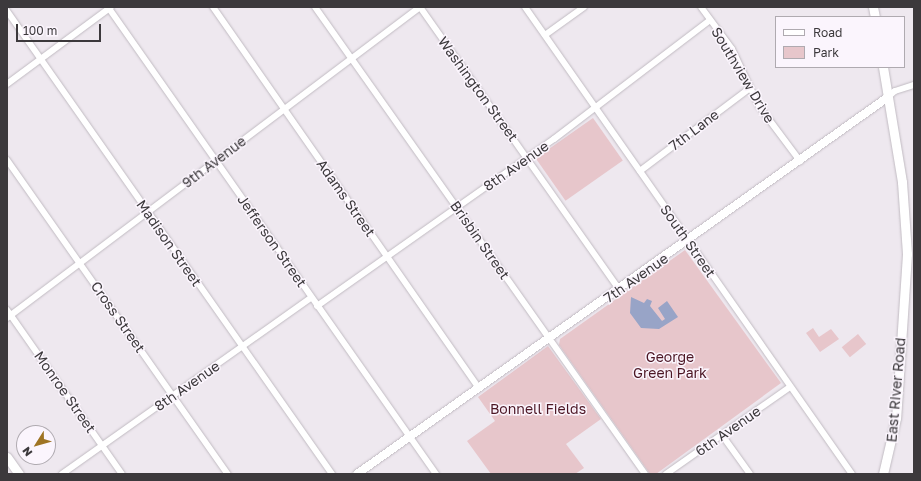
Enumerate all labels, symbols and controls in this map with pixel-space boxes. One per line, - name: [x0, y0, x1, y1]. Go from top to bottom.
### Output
- scale bar: [18, 16, 103, 42]
- legend: [775, 16, 905, 68]
- text: 100 m: [23, 23, 57, 38]
- street label: Southview Drive: [708, 24, 778, 126]
- text: Road: [813, 25, 842, 40]
- street label: Washington Street: [434, 33, 522, 145]
- text: Park: [813, 45, 839, 60]
- street label: 7th Lane: [666, 106, 722, 154]
- street label: 9th Avenue: [179, 133, 249, 191]
- street label: 8th Avenue: [480, 137, 552, 195]
- street label: Adams Street: [313, 156, 379, 240]
- street label: Jefferson Street: [234, 192, 310, 290]
- street label: Madison Street: [133, 197, 205, 289]
- street label: Brisbin Street: [447, 198, 513, 282]
- street label: South Street: [657, 201, 719, 281]
- street label: 7th Avenue: [601, 250, 671, 306]
- street label: Cross Street: [87, 278, 149, 356]
- street label: East River Road: [883, 337, 909, 443]
- street label: Monroe Street: [31, 348, 99, 436]
- park label: George Green Park: [633, 349, 707, 382]
- street label: 8th Avenue: [151, 357, 223, 415]
- park label: Bonnell Fields: [490, 401, 586, 417]
- street label: 6th Avenue: [692, 402, 764, 460]
- north arrow: [16, 425, 56, 465]
- text: N: [19, 445, 35, 459]

